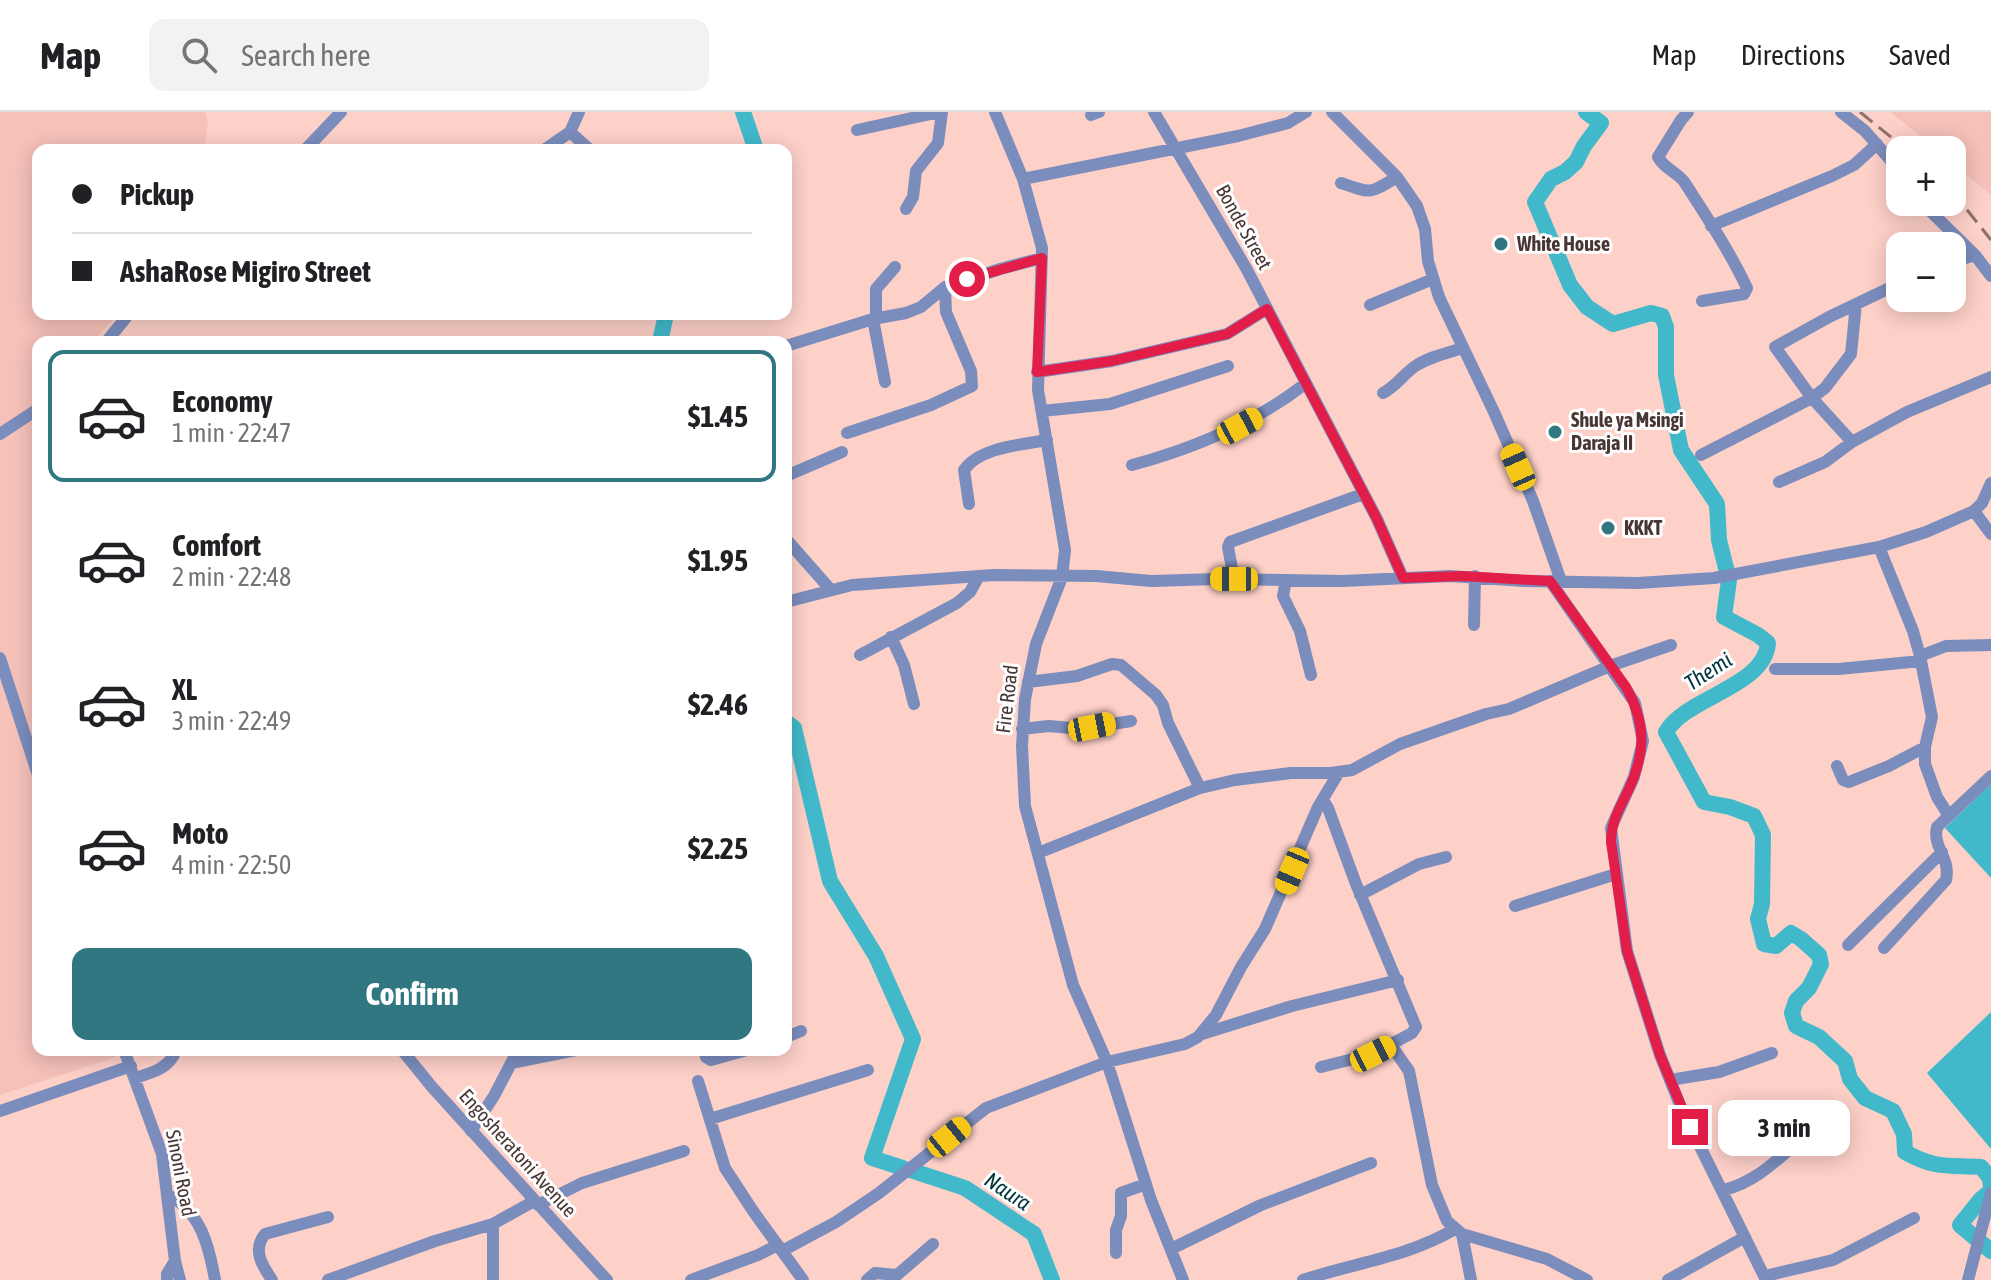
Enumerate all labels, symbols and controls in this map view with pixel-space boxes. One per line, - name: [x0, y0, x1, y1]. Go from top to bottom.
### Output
- search box: [149, 19, 709, 91]
- icon: search: [177, 33, 221, 77]
- text: Map: [40, 34, 101, 77]
- text: Search here: [241, 38, 371, 72]
- text: Map: [1652, 39, 1697, 71]
- text: Directions: [1741, 39, 1845, 71]
- text: Saved: [1889, 39, 1951, 71]
- map controls: [1886, 136, 1966, 312]
- button: +: [1886, 136, 1966, 216]
- text: Pickup: [120, 177, 194, 211]
- street label: Bonde Street: [1212, 180, 1277, 274]
- place label: White House: [1516, 232, 1610, 255]
- button: −: [1886, 232, 1966, 312]
- marker: White House: [1492, 235, 1510, 253]
- text: AshaRose Migiro Street: [120, 254, 371, 288]
- route start: [949, 261, 985, 297]
- icon: car: [76, 380, 148, 452]
- text: Economy: [172, 384, 273, 418]
- text: $1.45: [688, 399, 748, 433]
- car: [1213, 404, 1267, 448]
- place label: Shule ya Msingi Daraja II: [1571, 408, 1684, 454]
- text: 1 min · 22:47: [172, 418, 291, 448]
- marker: Shule ya Msingi Daraja II: [1546, 423, 1564, 441]
- car: [1497, 440, 1539, 494]
- place label: KKKT: [1624, 516, 1662, 539]
- marker: KKKT: [1599, 519, 1617, 537]
- icon: car: [76, 524, 148, 596]
- text: Comfort: [172, 528, 261, 562]
- text: $1.95: [688, 543, 748, 577]
- text: 2 min · 22:48: [172, 562, 291, 592]
- car: [1210, 567, 1258, 591]
- water label: Themi: [1680, 646, 1736, 696]
- street label: Fire Road: [991, 664, 1022, 734]
- icon: car: [76, 668, 148, 740]
- text: XL: [172, 672, 197, 706]
- text: $2.46: [688, 687, 748, 721]
- text: 3 min · 22:49: [172, 706, 291, 736]
- car: [1066, 711, 1118, 743]
- icon: car: [76, 812, 148, 884]
- text: Moto: [172, 816, 229, 850]
- text: $2.25: [688, 831, 748, 865]
- car: [1272, 844, 1312, 898]
- text: 4 min · 22:50: [172, 850, 291, 880]
- button: Confirm: [72, 948, 752, 1040]
- car: [1346, 1032, 1400, 1076]
- street label: Engosheratoni Avenue: [455, 1084, 582, 1221]
- callout: 3 min: [1718, 1099, 1850, 1155]
- route end: [1672, 1109, 1708, 1145]
- car: [923, 1113, 975, 1161]
- text: 3 min: [1757, 1113, 1811, 1143]
- street label: Sinoni Road: [162, 1128, 201, 1218]
- water label: Naura: [980, 1166, 1036, 1216]

